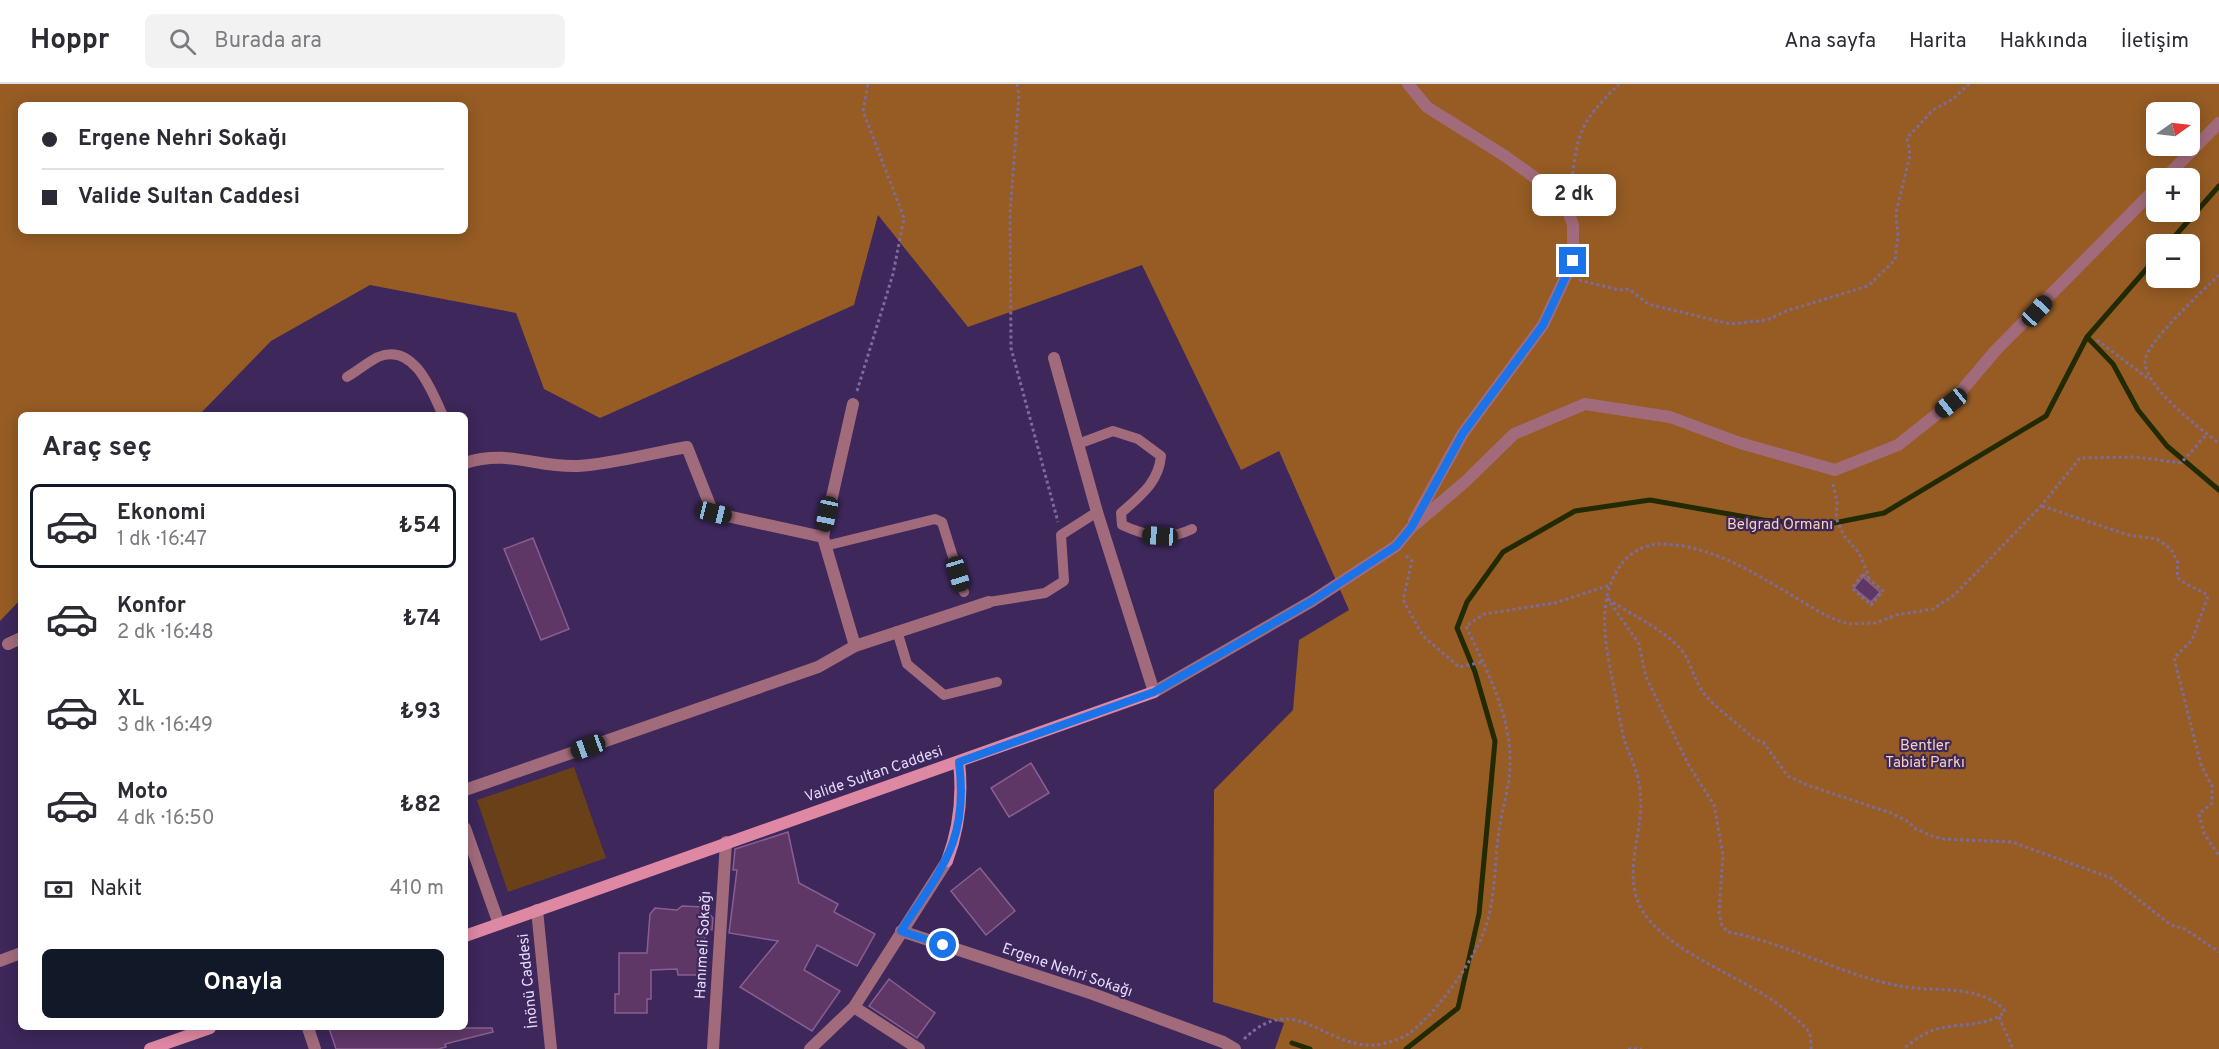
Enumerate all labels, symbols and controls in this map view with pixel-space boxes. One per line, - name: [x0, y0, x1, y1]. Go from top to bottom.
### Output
- search box: [145, 14, 565, 68]
- text: Hoppr: [30, 23, 109, 59]
- icon: search: [166, 25, 199, 58]
- text: Burada ara: [214, 28, 322, 55]
- text: Ana sayfa: [1784, 28, 1876, 55]
- text: Harita: [1909, 28, 1967, 55]
- text: Hakkında: [2000, 28, 2088, 55]
- text: İletişim: [2121, 28, 2189, 55]
- north arrow: [2146, 102, 2200, 156]
- map controls: [2146, 102, 2200, 288]
- text: Ergene Nehri Sokağı: [78, 126, 287, 153]
- button: +: [2146, 168, 2200, 222]
- callout: 2 dk: [1531, 174, 1615, 216]
- text: 2 dk: [1554, 182, 1594, 208]
- text: Valide Sultan Caddesi: [78, 184, 300, 211]
- button: −: [2146, 234, 2200, 288]
- route end: [1559, 247, 1586, 274]
- car: [2018, 292, 2056, 330]
- car: [1931, 385, 1971, 421]
- text: Araç seç: [42, 431, 152, 465]
- car: [814, 495, 840, 533]
- icon: car: [45, 499, 99, 553]
- text: Ekonomi: [117, 500, 206, 527]
- car: [694, 500, 734, 526]
- text: ₺54: [399, 513, 441, 540]
- park label: Belgrad Ormanı: [1727, 516, 1833, 535]
- car: [1141, 526, 1179, 546]
- text: 1 dk · 16:47: [117, 527, 207, 553]
- car: [944, 554, 972, 594]
- icon: car: [45, 592, 99, 646]
- text: Konfor: [117, 593, 186, 620]
- text: ₺74: [402, 606, 441, 633]
- text: 2 dk · 16:48: [117, 620, 214, 646]
- icon: car: [45, 685, 99, 739]
- text: XL: [117, 686, 144, 713]
- text: ₺93: [400, 699, 441, 726]
- text: 3 dk · 16:49: [117, 713, 213, 739]
- car: [568, 732, 608, 762]
- park label: Bentler Tabiat Parkı: [1885, 737, 1965, 773]
- street label: Valide Sultan Caddesi: [802, 742, 946, 808]
- icon: car: [45, 778, 99, 832]
- text: Moto: [117, 779, 168, 806]
- text: ₺82: [400, 792, 441, 819]
- text: 4 dk · 16:50: [117, 806, 215, 832]
- icon: cash: [42, 873, 75, 906]
- text: Nakit: [90, 876, 142, 903]
- text: 410 m: [390, 876, 444, 902]
- street label: Hanımeli Sokağı: [692, 891, 716, 999]
- route start: [929, 931, 956, 958]
- street label: İnönü Caddesi: [514, 933, 543, 1030]
- street label: Ergene Nehri Sokağı: [999, 940, 1135, 1002]
- button: Onayla: [42, 949, 444, 1018]

